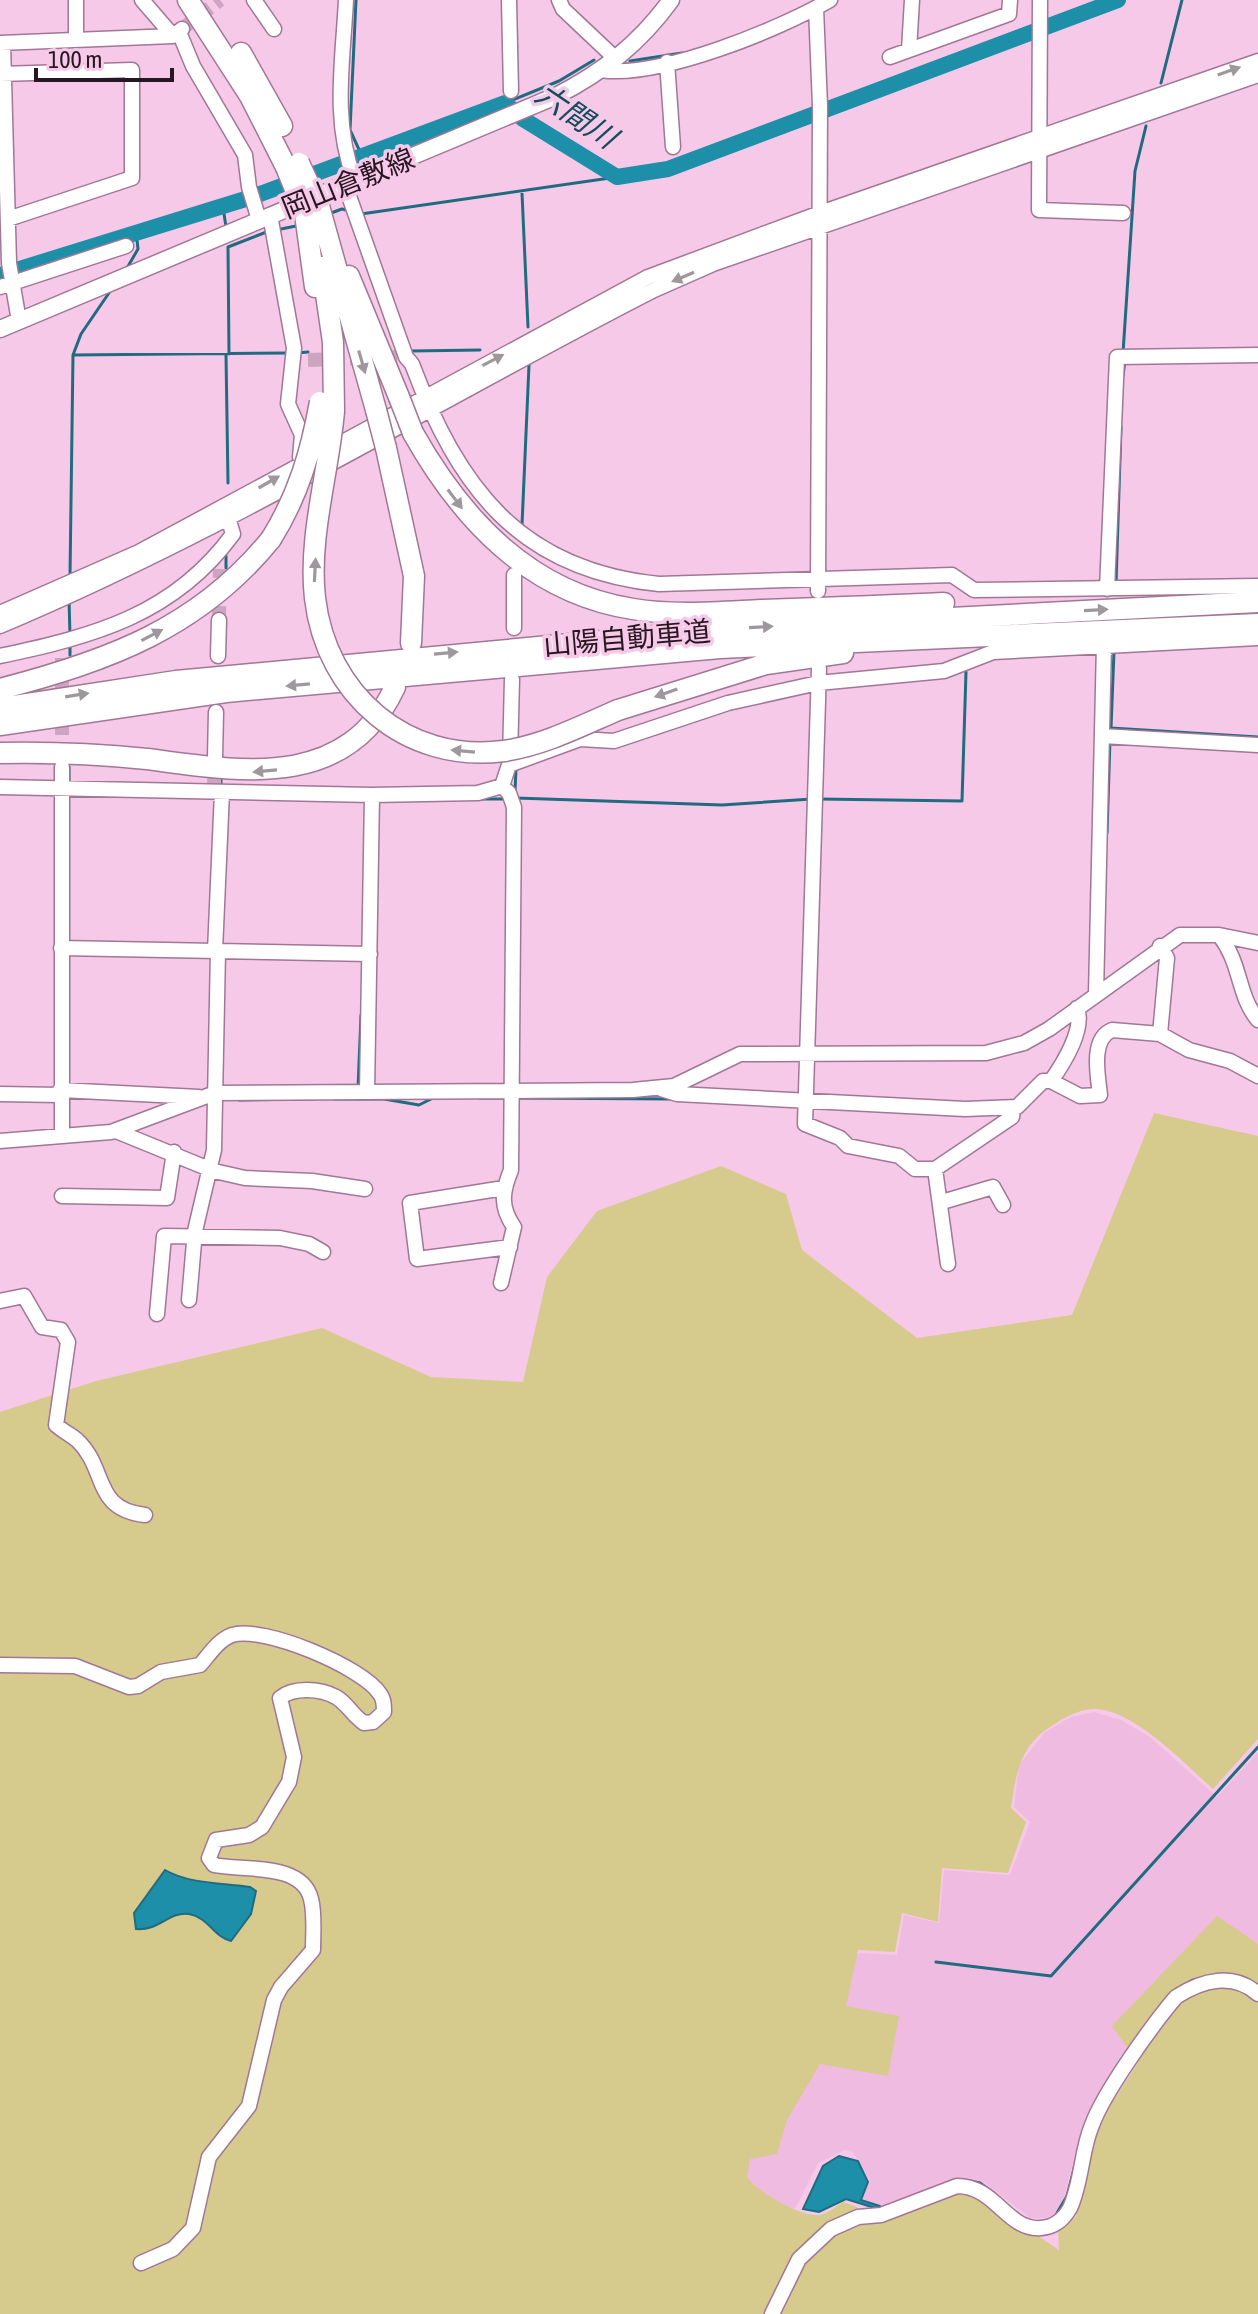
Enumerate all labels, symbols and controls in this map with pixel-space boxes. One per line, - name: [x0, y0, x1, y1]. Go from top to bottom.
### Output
- scale bar: [36, 32, 172, 82]
- text: 100 m: [48, 46, 102, 73]
- one-way arrow: [1217, 64, 1241, 76]
- water label: 六間川: [530, 76, 626, 156]
- street label: 岡山倉敷線: [277, 142, 419, 224]
- one-way arrow: [671, 271, 695, 284]
- one-way arrow: [357, 350, 369, 375]
- one-way arrow: [482, 354, 505, 367]
- one-way arrow: [258, 475, 280, 489]
- one-way arrow: [447, 489, 463, 509]
- one-way arrow: [309, 557, 322, 582]
- one-way arrow: [1083, 603, 1109, 616]
- street label: 山陽自動車道: [542, 615, 712, 661]
- one-way arrow: [749, 620, 774, 633]
- one-way arrow: [141, 629, 164, 642]
- one-way arrow: [434, 646, 459, 659]
- one-way arrow: [285, 679, 310, 692]
- one-way arrow: [654, 687, 678, 699]
- one-way arrow: [65, 689, 90, 701]
- one-way arrow: [450, 744, 475, 757]
- one-way arrow: [252, 764, 277, 777]

